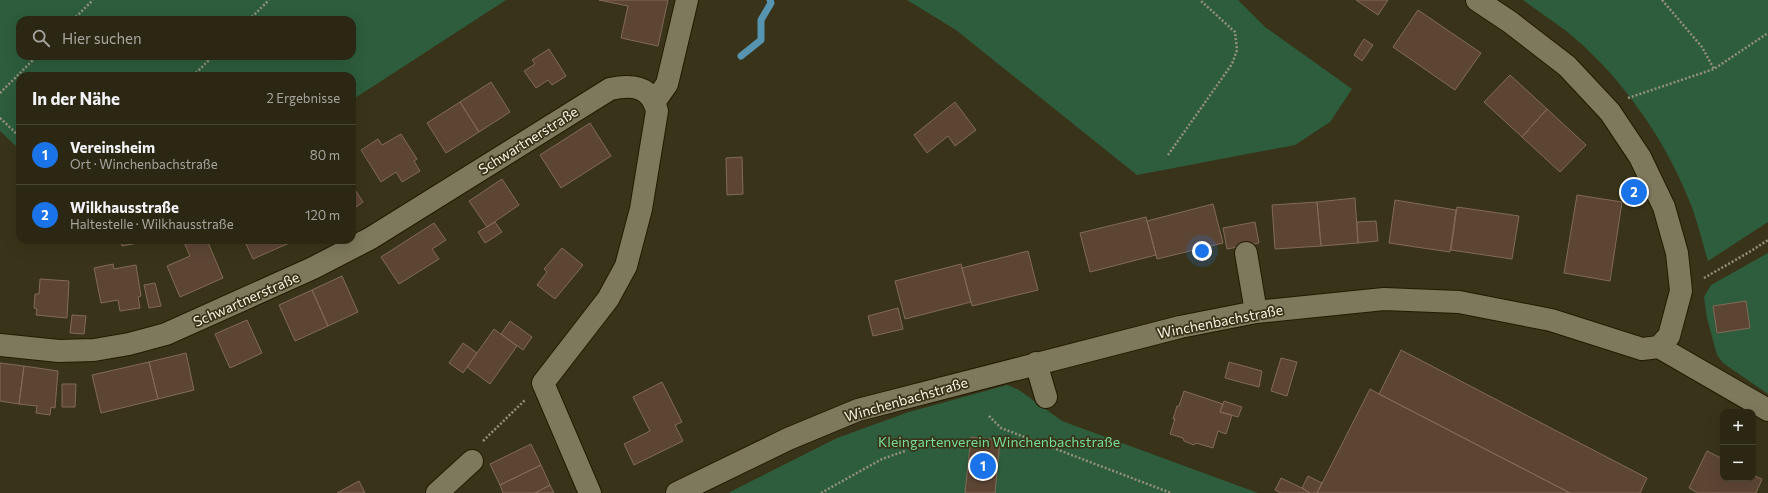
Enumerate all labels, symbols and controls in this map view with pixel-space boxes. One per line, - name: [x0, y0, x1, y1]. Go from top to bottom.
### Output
- search box: [16, 16, 356, 60]
- icon: search: [30, 27, 52, 49]
- text: Hier suchen: [62, 29, 142, 47]
- text: In der Nähe: [32, 88, 120, 109]
- text: 2 Ergebnisse: [266, 90, 340, 106]
- street label: Schwartnerstraße: [475, 103, 581, 177]
- text: Vereinsheim: [70, 138, 155, 156]
- text: 1: [42, 147, 48, 163]
- text: 80 m: [310, 147, 340, 163]
- text: Ort · Winchenbachstraße: [70, 156, 218, 172]
- pin: 2: [1621, 177, 1647, 207]
- text: Wilkhausstraße: [70, 198, 179, 216]
- text: 2: [41, 207, 49, 223]
- text: 120 m: [305, 207, 340, 223]
- text: Haltestelle · Wilkhausstraße: [70, 216, 234, 232]
- your location: [1192, 241, 1212, 261]
- street label: Schwartnerstraße: [190, 268, 302, 330]
- street label: Winchenbachstraße: [1156, 300, 1284, 342]
- street label: Winchenbachstraße: [842, 373, 970, 425]
- map controls: [1720, 409, 1756, 481]
- button: +: [1720, 409, 1756, 445]
- park label: Kleingartenverein Winchenbachstraße: [878, 433, 1120, 450]
- button: −: [1720, 445, 1756, 481]
- pin: 1: [970, 451, 996, 481]

